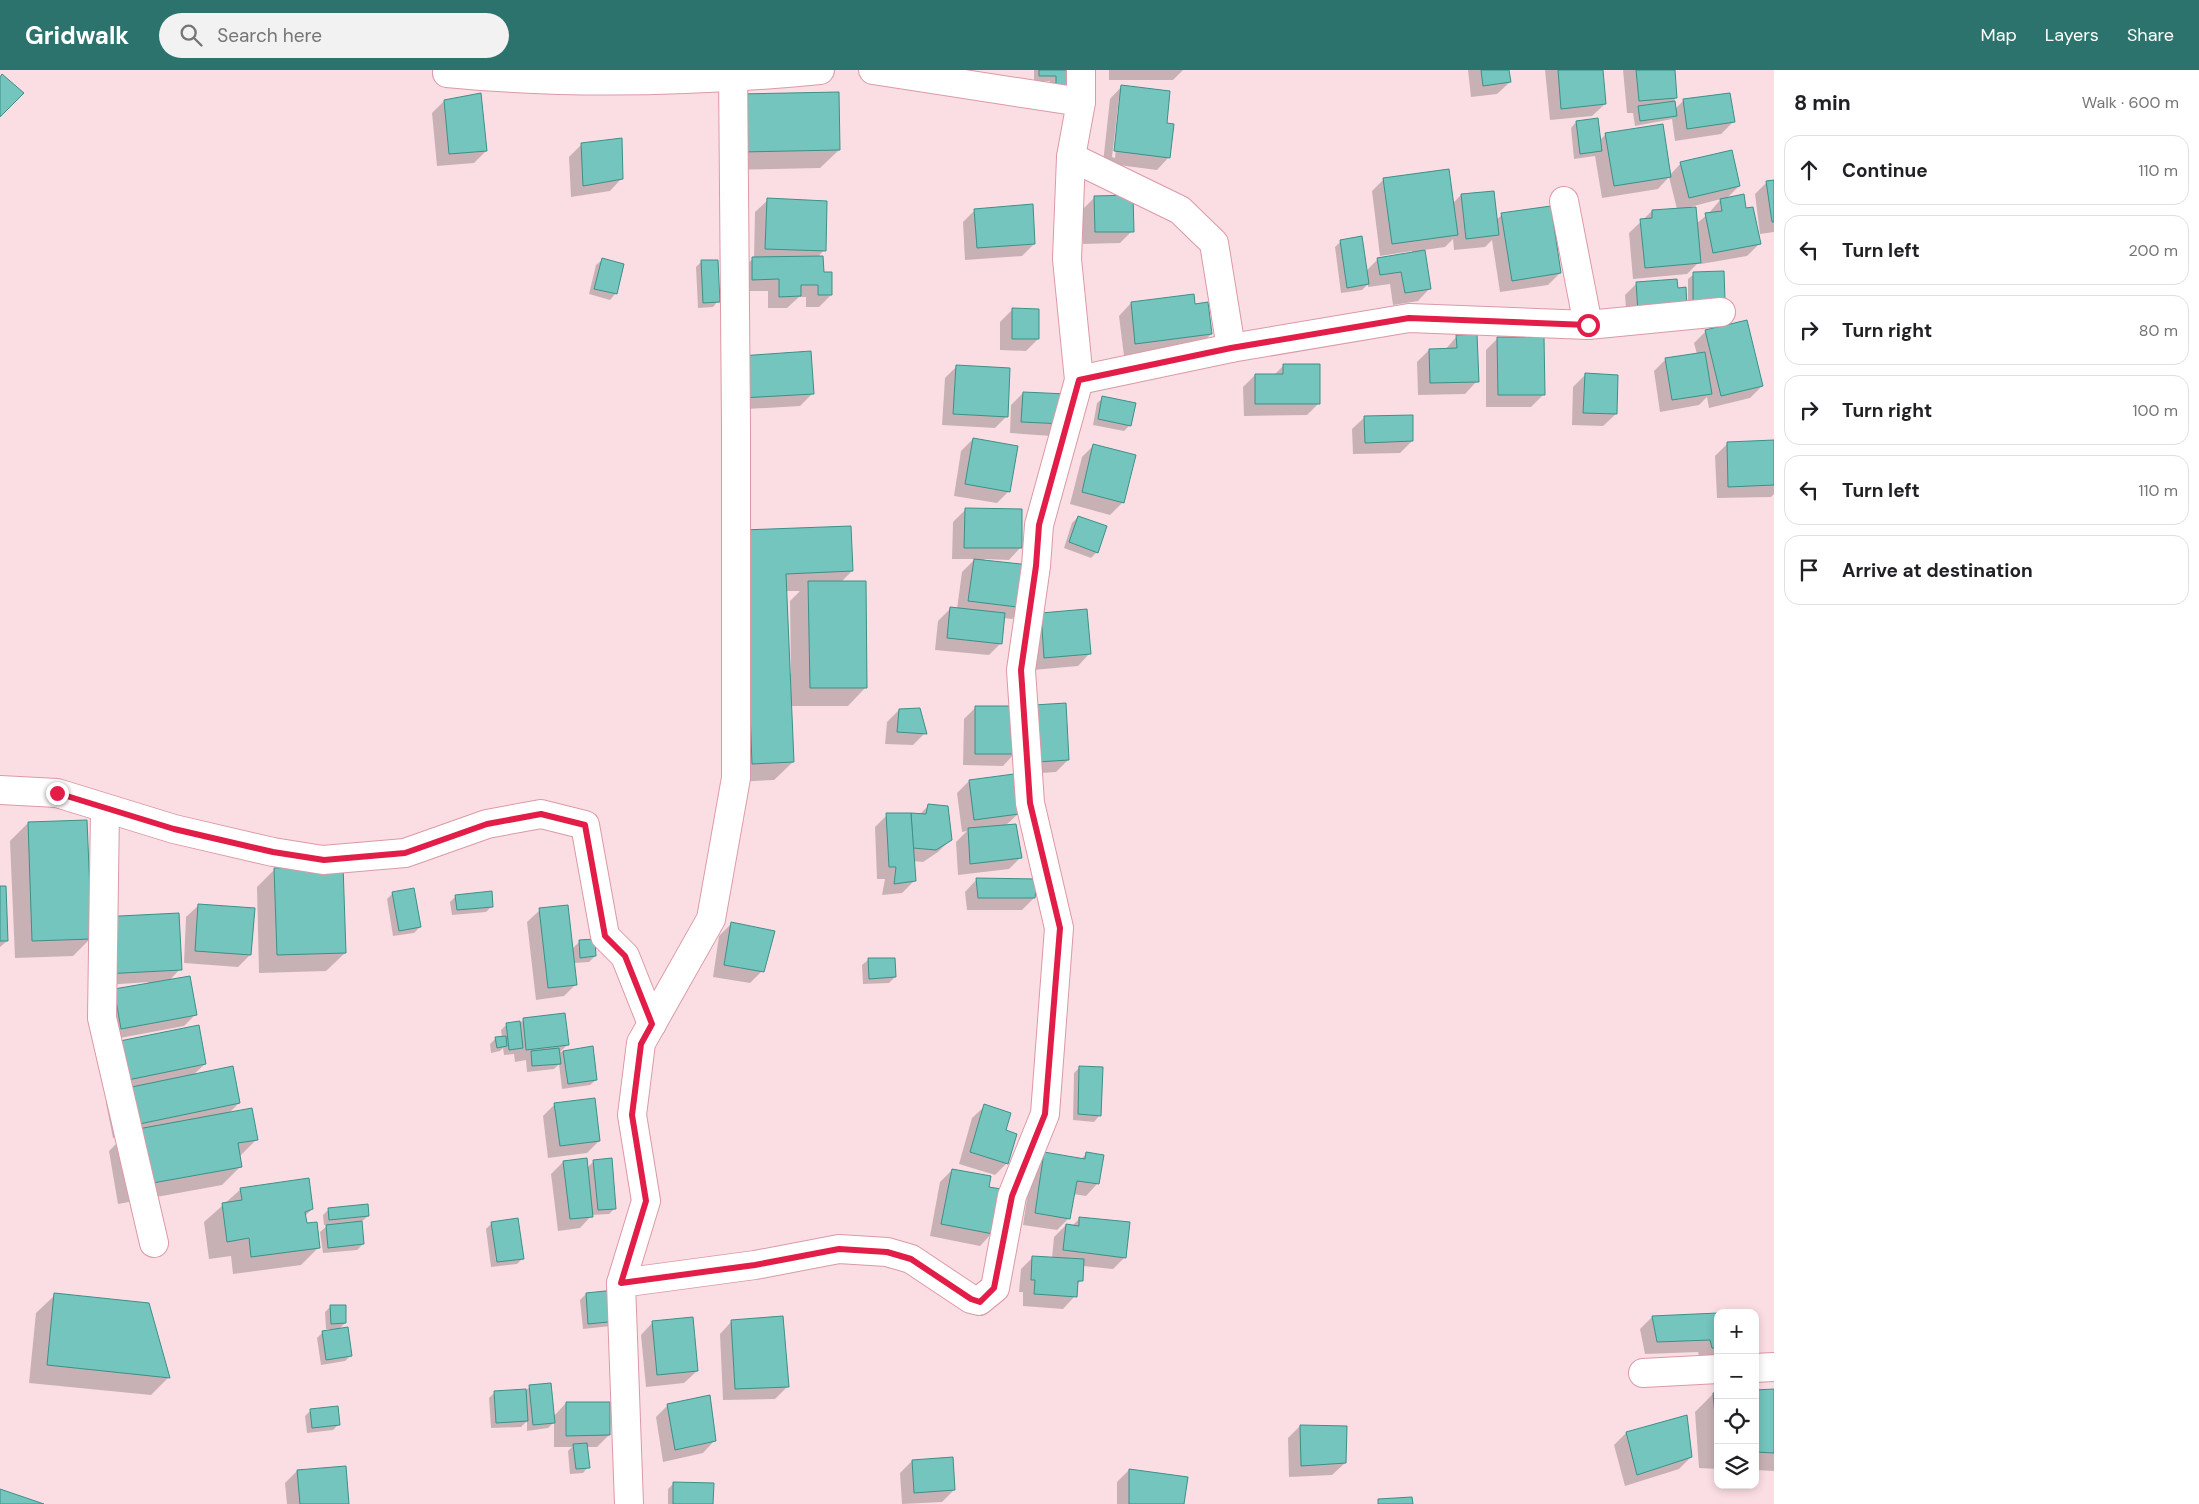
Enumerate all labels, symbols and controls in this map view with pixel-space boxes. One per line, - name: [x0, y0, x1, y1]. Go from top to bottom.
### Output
- search box: [159, 13, 509, 58]
- text: Gridwalk: [25, 20, 129, 51]
- icon: search: [177, 21, 205, 49]
- text: Search here: [217, 23, 322, 48]
- text: Map: [1981, 23, 2017, 47]
- text: Layers: [2045, 23, 2099, 47]
- text: Share: [2127, 23, 2174, 47]
- text: 8 min: [1794, 89, 1851, 117]
- text: Walk · 600 m: [2082, 92, 2179, 113]
- icon: ahead: [1795, 156, 1823, 184]
- text: Continue: [1842, 158, 1928, 183]
- text: 110 m: [2139, 160, 2178, 181]
- icon: left: [1795, 236, 1823, 264]
- text: Turn left: [1842, 238, 1920, 263]
- text: 200 m: [2129, 240, 2178, 261]
- route start: [1577, 314, 1600, 337]
- icon: right: [1795, 316, 1823, 344]
- text: Turn right: [1842, 318, 1932, 343]
- text: 80 m: [2139, 320, 2178, 341]
- icon: right: [1795, 396, 1823, 424]
- text: Turn right: [1842, 398, 1932, 423]
- text: 100 m: [2133, 400, 2178, 421]
- icon: left: [1795, 476, 1823, 504]
- text: Turn left: [1842, 478, 1920, 503]
- text: 110 m: [2139, 480, 2178, 501]
- icon: arrive: [1795, 556, 1823, 584]
- text: Arrive at destination: [1842, 558, 2033, 583]
- route end: [46, 782, 69, 805]
- map controls: [1714, 1309, 1759, 1489]
- button: +: [1714, 1309, 1759, 1354]
- button: −: [1714, 1354, 1759, 1399]
- button: locate: [1714, 1399, 1759, 1444]
- button: layers: [1714, 1444, 1759, 1489]

